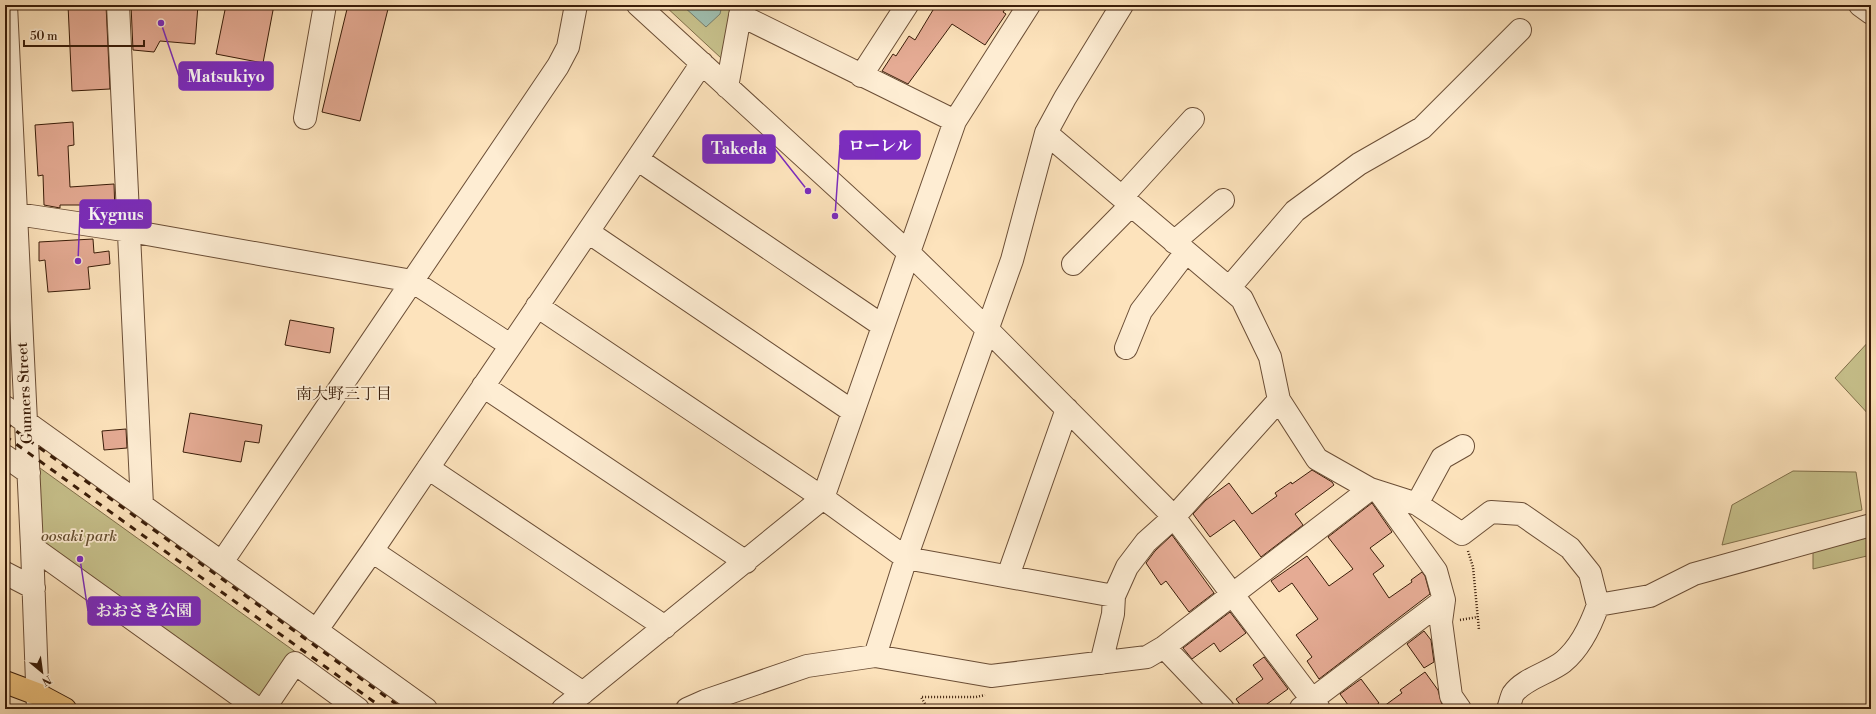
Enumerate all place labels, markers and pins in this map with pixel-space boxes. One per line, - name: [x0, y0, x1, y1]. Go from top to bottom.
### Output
- callout: Matsukiyo: [179, 62, 273, 90]
- callout: ローレル: [840, 131, 920, 159]
- callout: Takeda: [703, 135, 775, 163]
- callout: Kygnus: [80, 200, 151, 228]
- callout: おおさき公園: [88, 597, 200, 625]

